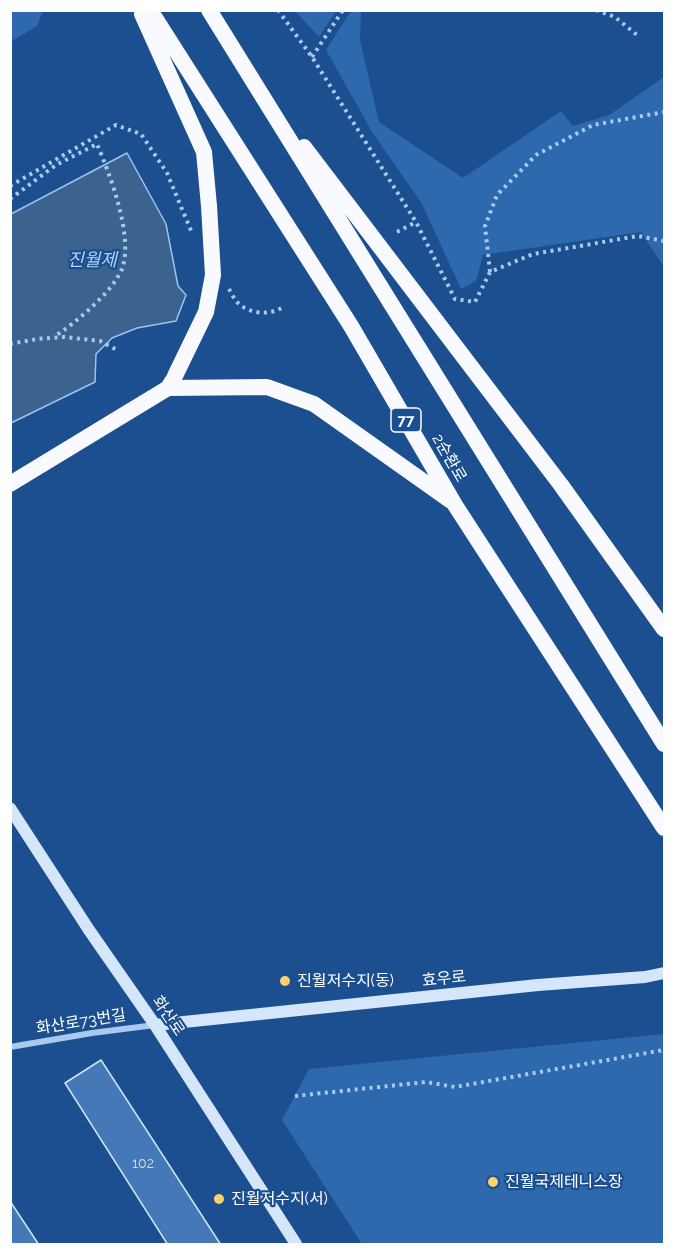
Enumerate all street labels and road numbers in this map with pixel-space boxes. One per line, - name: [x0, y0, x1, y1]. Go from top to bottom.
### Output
- road number: 77: [391, 408, 421, 432]
- street label: 2순환로: [428, 430, 470, 486]
- street label: 효우로: [421, 967, 467, 991]
- street label: 화산로: [148, 992, 188, 1040]
- street label: 화산로73번길: [35, 1005, 127, 1039]

